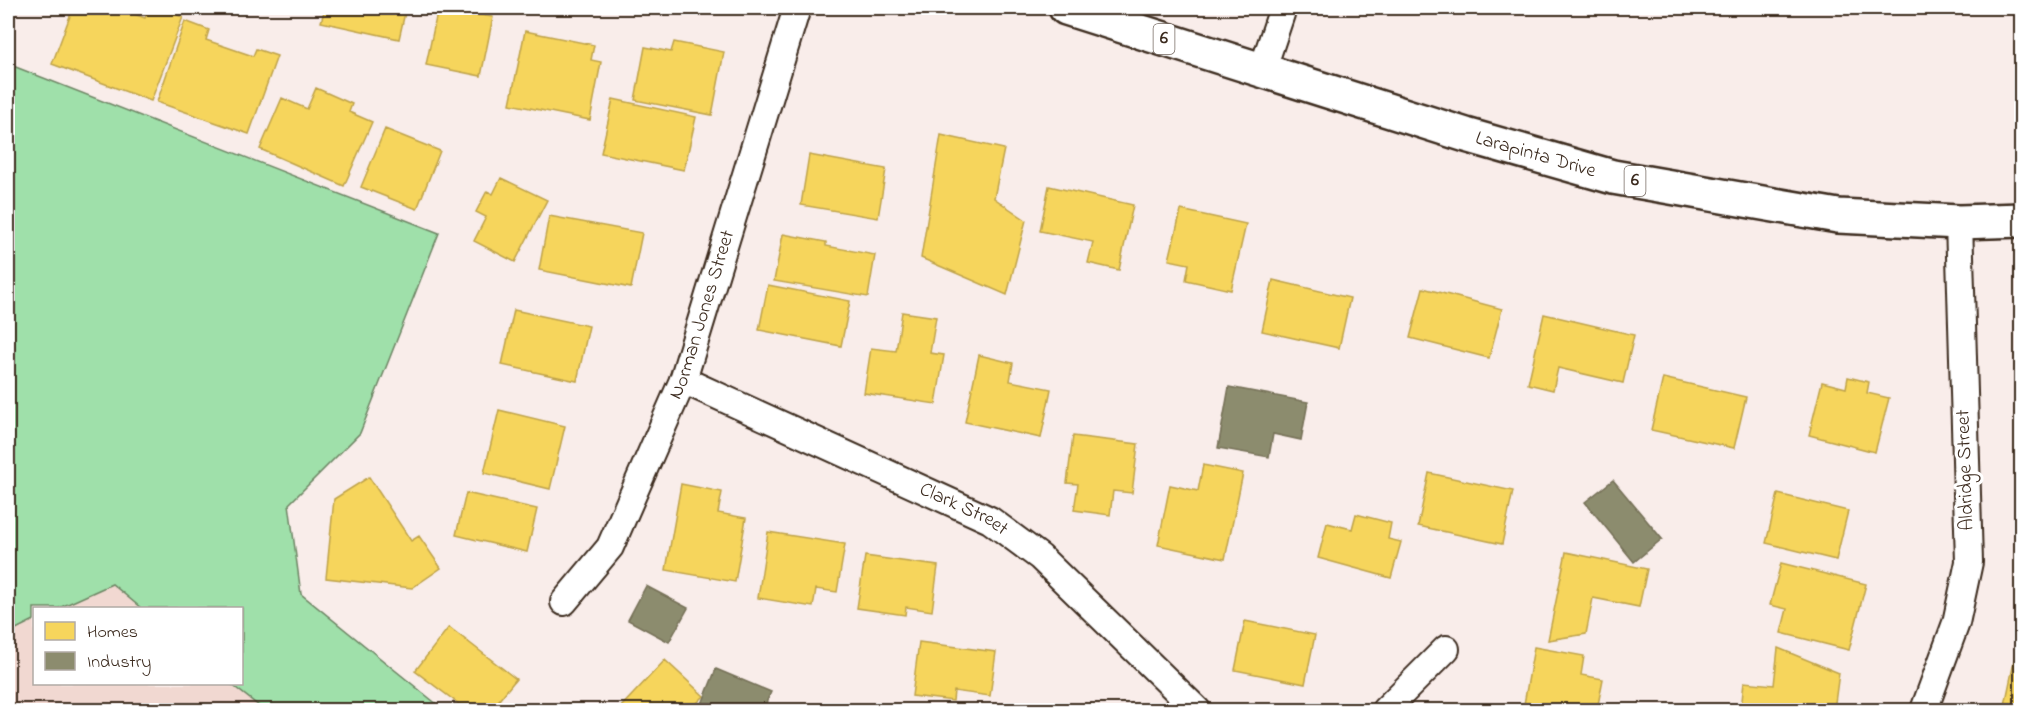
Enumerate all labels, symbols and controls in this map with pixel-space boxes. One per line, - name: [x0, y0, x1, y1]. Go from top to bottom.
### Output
- road number: 6: [1154, 24, 1174, 54]
- street label: Larapinta Drive: [1472, 124, 1599, 186]
- road number: 6: [1624, 166, 1646, 196]
- street label: Norman Jones Street: [662, 226, 743, 404]
- street label: Aldridge Street: [1949, 409, 1984, 531]
- street label: Clark Street: [915, 475, 1014, 543]
- legend: [33, 607, 243, 685]
- text: Homes: [87, 620, 138, 646]
- text: Industry: [87, 650, 151, 676]

